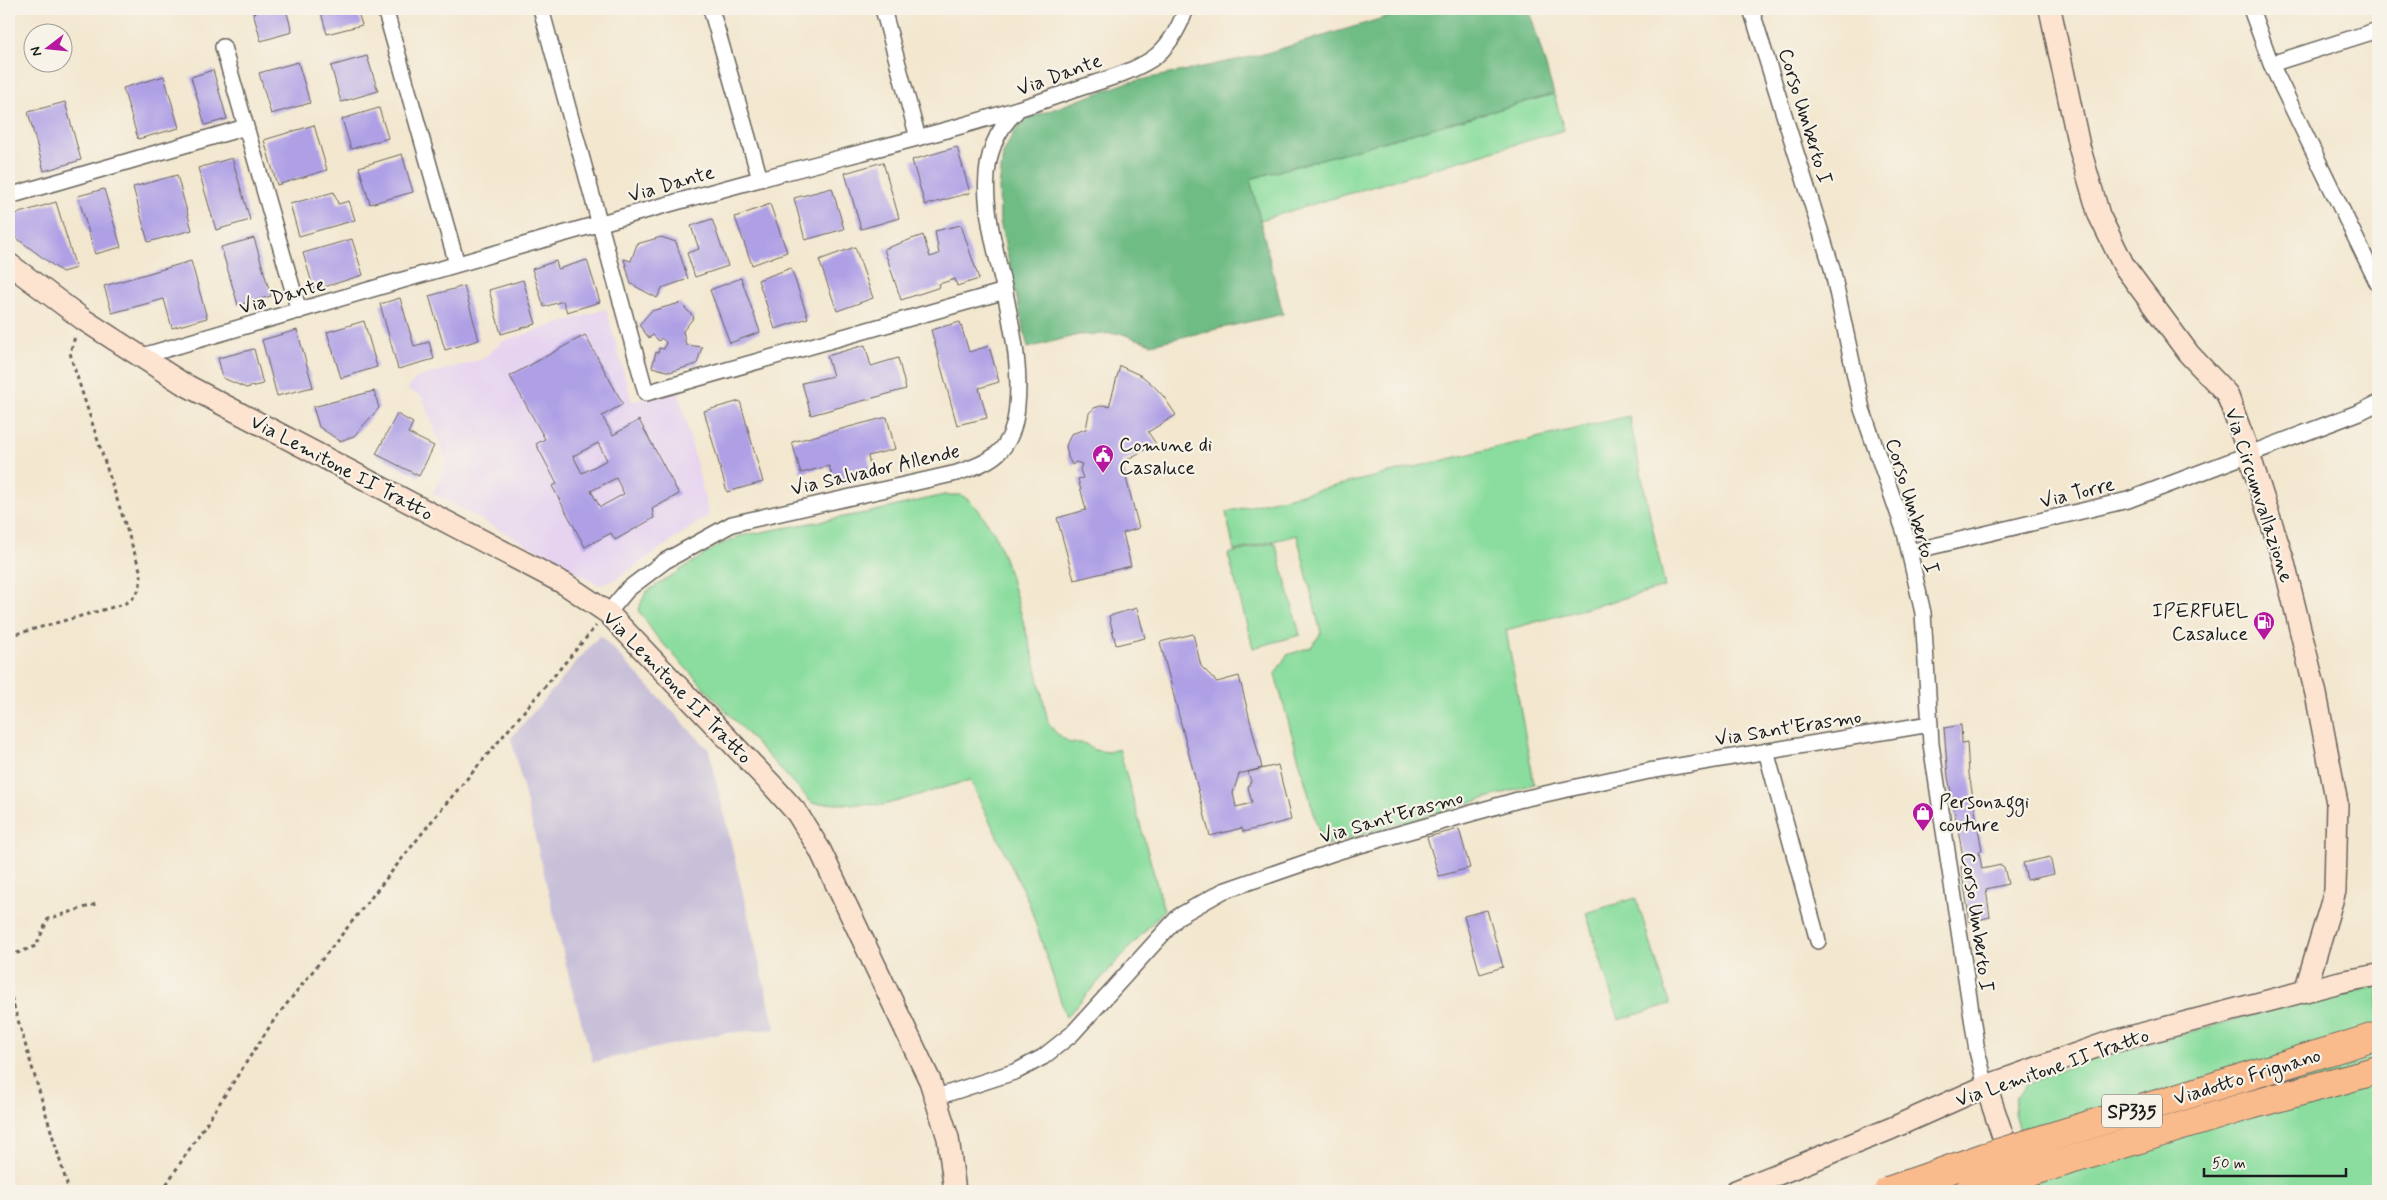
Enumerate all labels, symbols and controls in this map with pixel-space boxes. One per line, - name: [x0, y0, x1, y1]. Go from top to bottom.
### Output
- north arrow: [22, 22, 72, 72]
- text: N: [27, 44, 46, 58]
- street label: Corso Umberto I: [1771, 45, 1838, 188]
- street label: Via Dante: [1013, 48, 1106, 103]
- street label: Via Dante: [625, 159, 718, 210]
- street label: Via Dante: [236, 271, 329, 322]
- street label: Via Circumvallazione: [2218, 405, 2300, 586]
- street label: Via Lemitone II Tratto: [245, 409, 437, 528]
- place label: Comune di Casaluce: [1119, 432, 1212, 482]
- street label: Corso Umberto I: [1878, 435, 1945, 578]
- street label: Via Salvador Allende: [788, 438, 963, 503]
- public building icon: Comune di Casaluce: [1091, 443, 1115, 474]
- street label: Via Torre: [2037, 471, 2118, 516]
- place label: IPERFUEL Casaluce: [2152, 598, 2249, 648]
- street label: Via Lemitone II Tratto: [597, 606, 757, 771]
- fuel station icon: IPERFUEL Casaluce: [2252, 610, 2276, 641]
- street label: Via Sant'Erasmo: [1713, 704, 1863, 753]
- street label: Via Sant'Erasmo: [1316, 784, 1466, 851]
- place label: Personaggi couture: [1939, 789, 2029, 839]
- shop icon: Personaggi couture: [1911, 801, 1935, 832]
- street label: Corso Umberto I: [1953, 851, 2000, 994]
- street label: Via Lemitone II Tratto: [1952, 1023, 2153, 1114]
- street label: Viadotto Frignano: [2171, 1042, 2325, 1114]
- road number: SP335: [2102, 1094, 2162, 1128]
- scale bar: [2204, 1145, 2347, 1177]
- text: 50 m: [2212, 1154, 2246, 1174]

